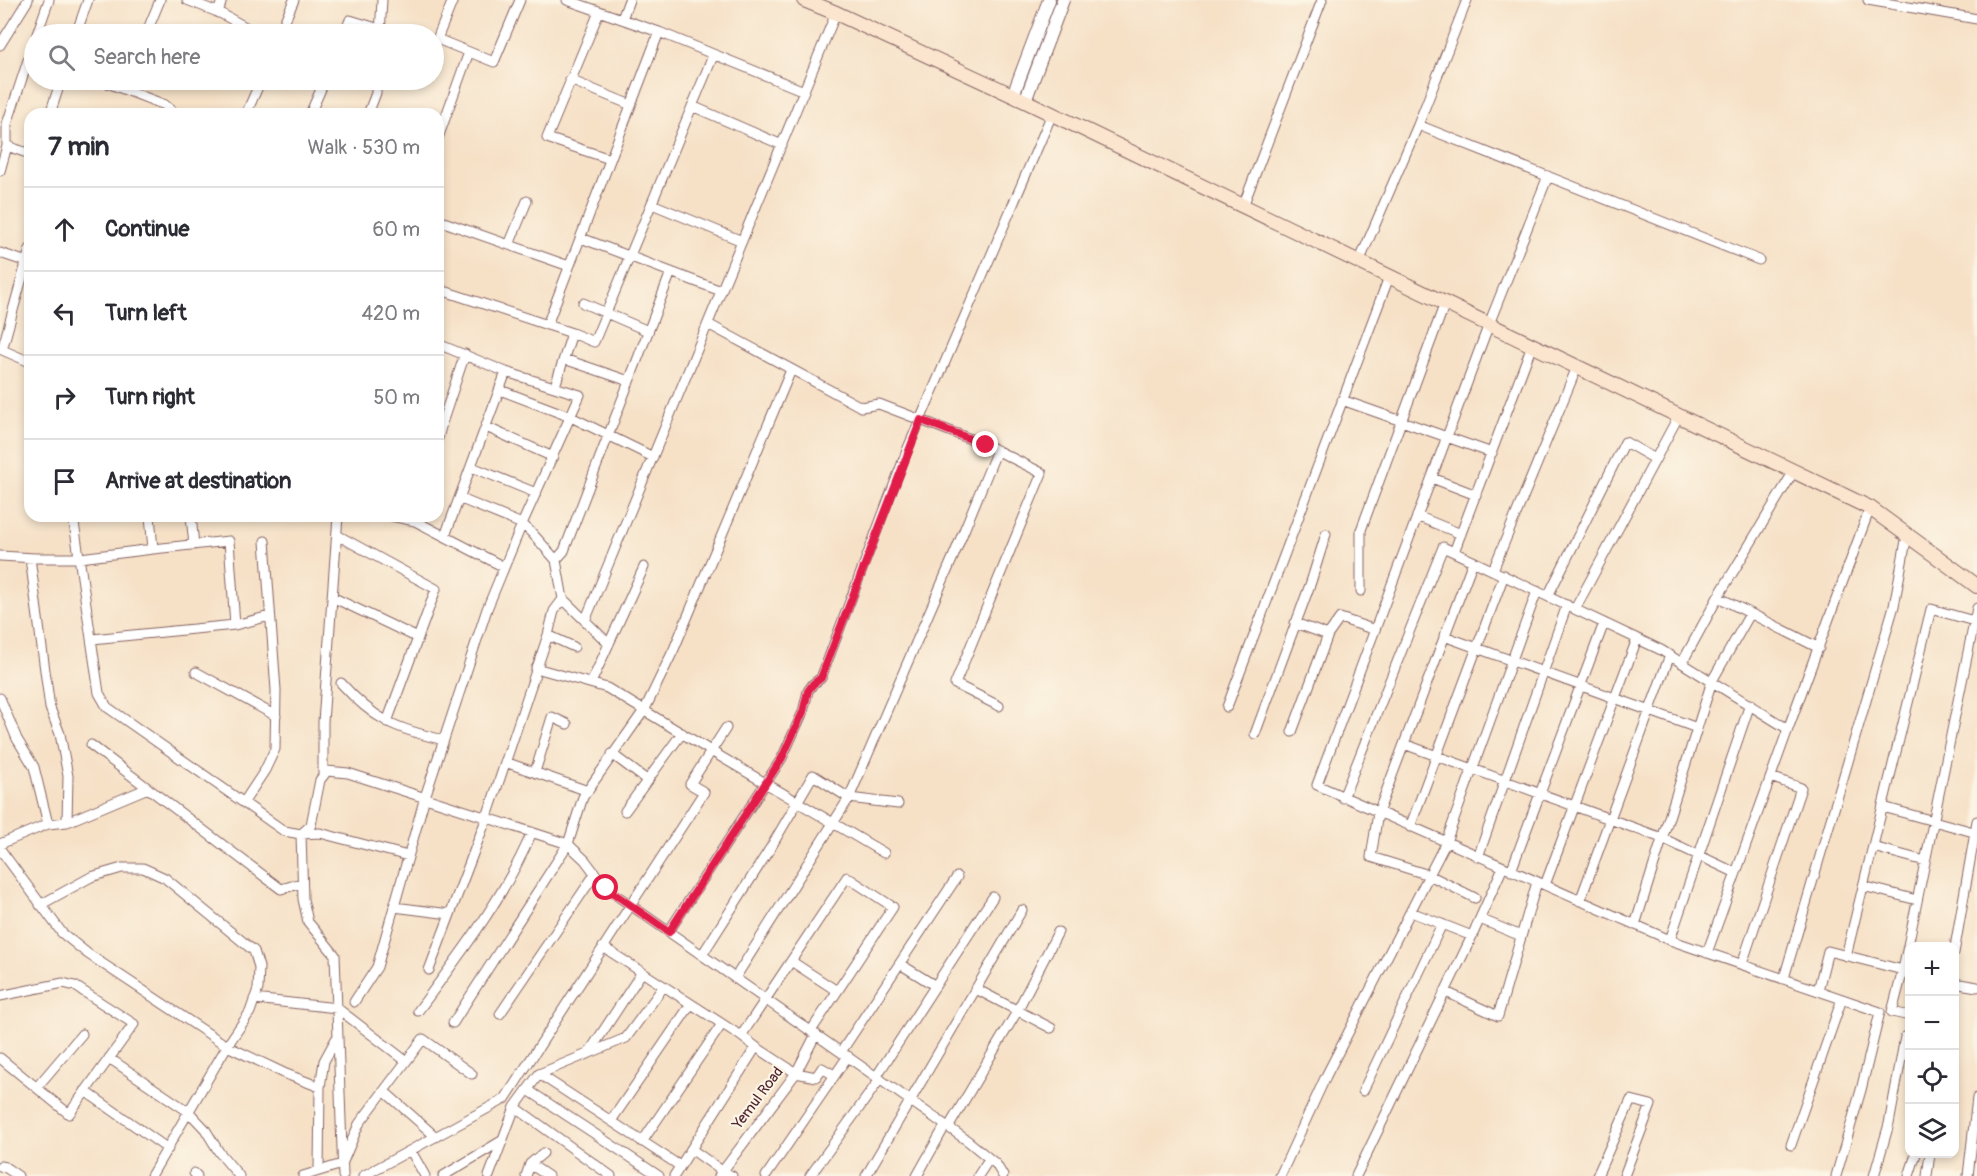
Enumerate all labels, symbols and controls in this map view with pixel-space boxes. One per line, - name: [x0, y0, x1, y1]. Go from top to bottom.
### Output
- search box: [24, 24, 444, 90]
- icon: search: [45, 41, 78, 74]
- text: Search here: [93, 43, 200, 71]
- text: 7 min: [48, 131, 110, 163]
- text: Walk · 530 m: [308, 135, 420, 160]
- icon: ahead: [48, 213, 81, 246]
- text: Continue: [105, 215, 189, 243]
- text: 60 m: [373, 217, 420, 242]
- icon: left: [48, 297, 81, 330]
- text: Turn left: [105, 299, 187, 327]
- text: 420 m: [361, 301, 420, 326]
- icon: right: [48, 381, 81, 414]
- text: Turn right: [105, 383, 195, 411]
- text: 50 m: [373, 385, 420, 410]
- route end: [972, 431, 998, 457]
- icon: arrive: [48, 465, 81, 498]
- text: Arrive at destination: [105, 467, 291, 495]
- route start: [592, 874, 618, 900]
- map controls: [1905, 942, 1959, 1158]
- button: +: [1905, 942, 1959, 996]
- button: −: [1905, 996, 1959, 1050]
- button: locate: [1905, 1050, 1959, 1104]
- street label: Yemul Road: [728, 1063, 788, 1134]
- button: layers: [1905, 1104, 1959, 1158]

